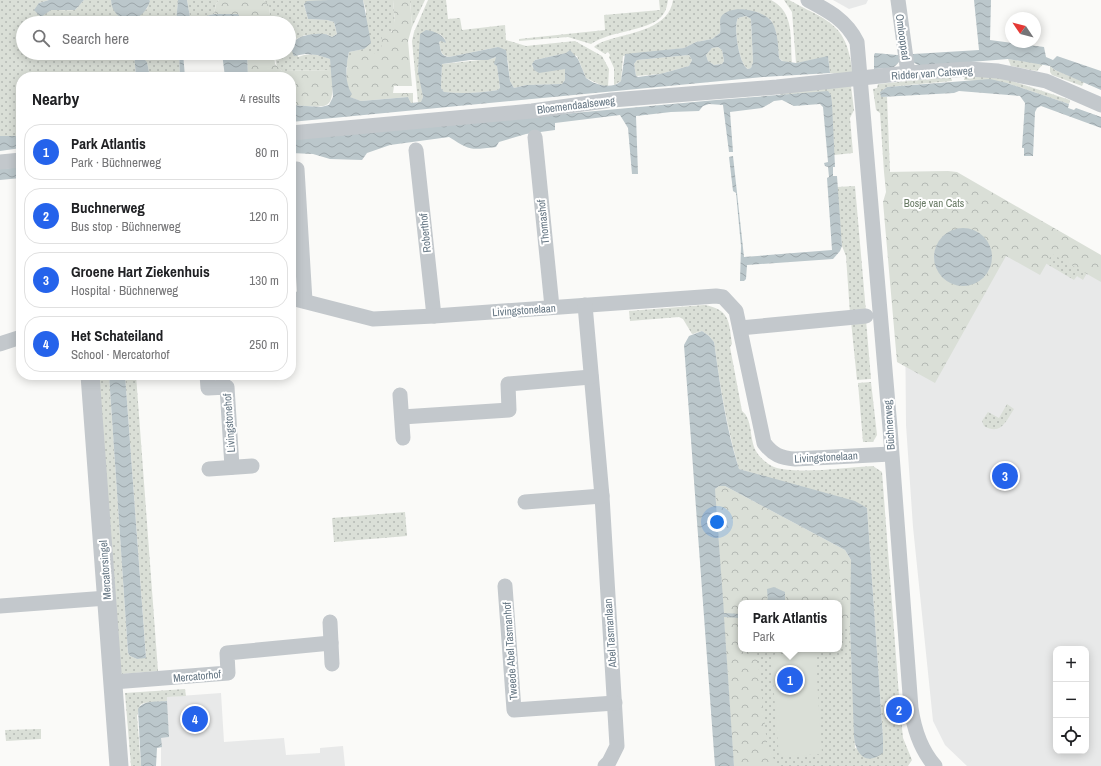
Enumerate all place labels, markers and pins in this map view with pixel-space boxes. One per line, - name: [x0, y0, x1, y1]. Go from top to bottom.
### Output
- pin: 3: [992, 461, 1018, 491]
- pin: 1: [777, 665, 803, 695]
- pin: 2: [886, 695, 912, 725]
- pin: 4: [182, 704, 208, 734]

